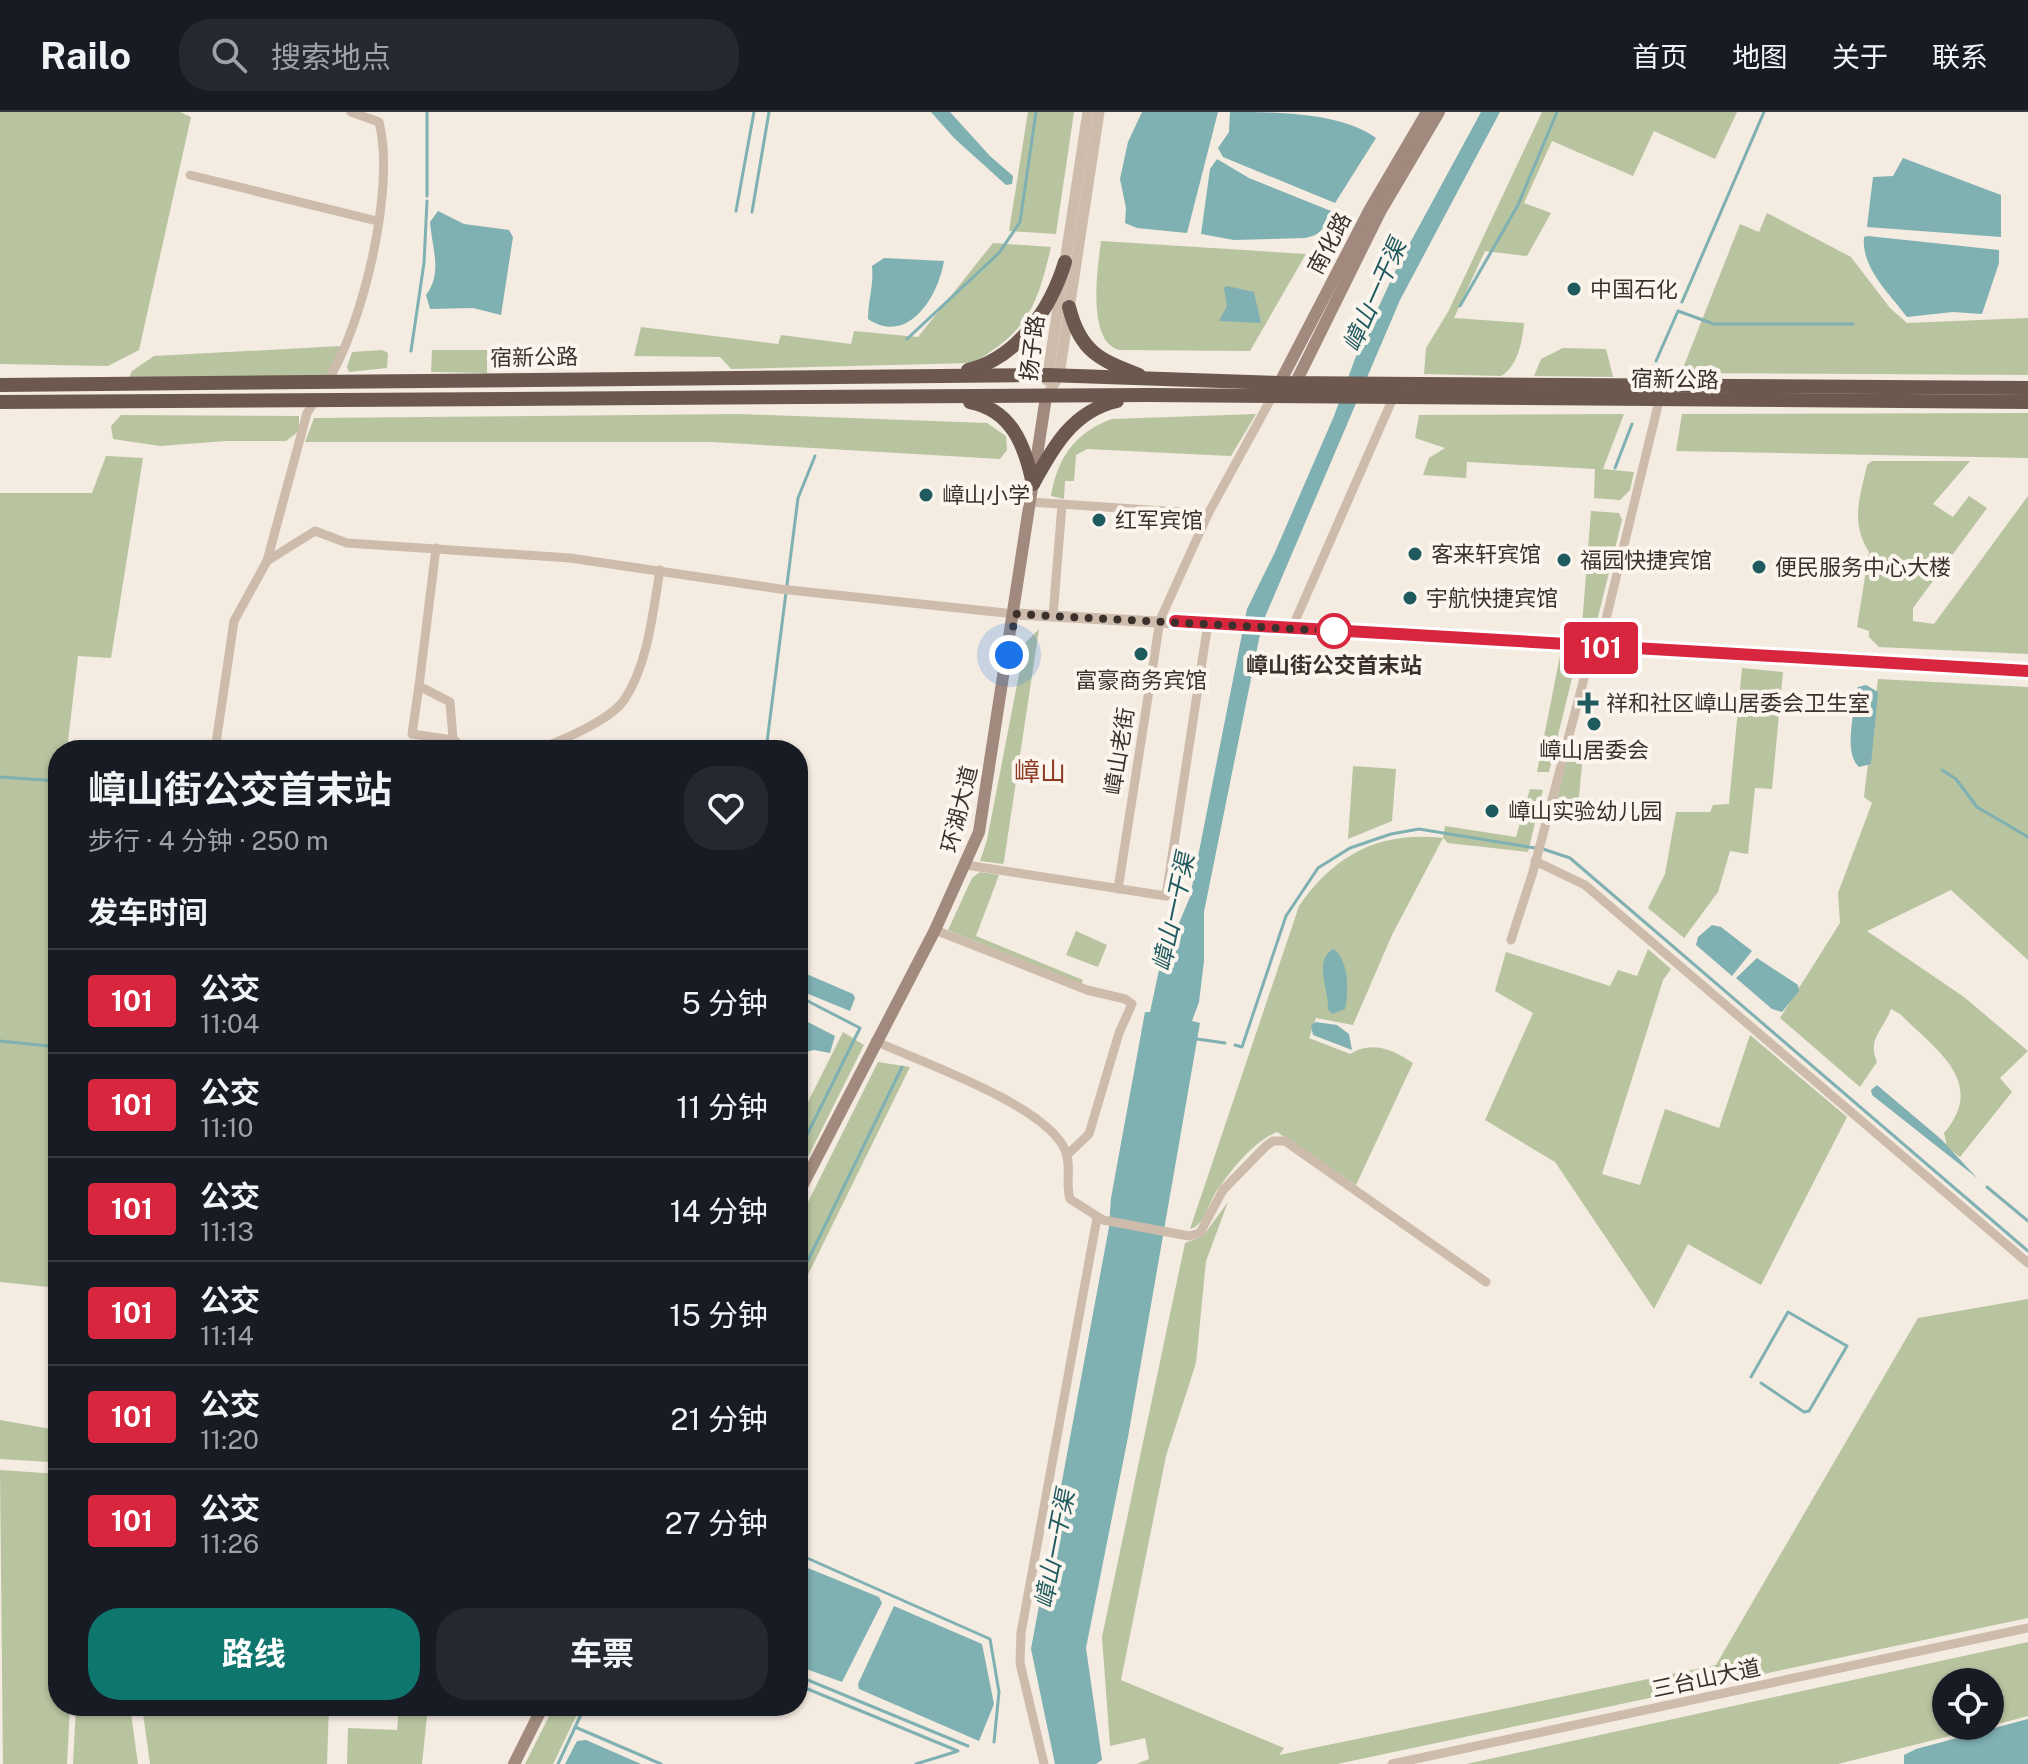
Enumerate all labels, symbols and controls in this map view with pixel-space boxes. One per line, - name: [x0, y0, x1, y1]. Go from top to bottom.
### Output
- search box: [179, 19, 739, 91]
- text: Railo: [40, 33, 131, 78]
- icon: search: [207, 33, 251, 77]
- text: 搜索地点: [271, 39, 391, 75]
- text: 首页: [1632, 40, 1688, 73]
- text: 地图: [1732, 40, 1788, 73]
- text: 关于: [1832, 40, 1888, 73]
- text: 联系: [1932, 40, 1988, 73]
- street label: 南化路: [1302, 208, 1356, 278]
- water label: 嶂山一干渠: [1337, 232, 1412, 356]
- place label: 中国石化: [1590, 276, 1678, 302]
- marker: 中国石化: [1565, 280, 1583, 298]
- street label: 扬子路: [1015, 314, 1049, 382]
- street label: 宿新公路: [490, 343, 578, 371]
- street label: 宿新公路: [1631, 365, 1719, 393]
- place label: 嶂山小学: [942, 482, 1030, 508]
- marker: 嶂山小学: [917, 486, 935, 504]
- place label: 红军宾馆: [1115, 507, 1203, 533]
- marker: 红军宾馆: [1090, 511, 1108, 529]
- place label: 客来轩宾馆: [1431, 541, 1541, 567]
- marker: 客来轩宾馆: [1406, 545, 1424, 563]
- place label: 福园快捷宾馆: [1580, 547, 1712, 573]
- marker: 福园快捷宾馆: [1555, 551, 1573, 569]
- place label: 便民服务中心大楼: [1775, 554, 1951, 580]
- marker: 便民服务中心大楼: [1750, 558, 1768, 576]
- place label: 宇航快捷宾馆: [1426, 585, 1558, 611]
- marker: 宇航快捷宾馆: [1401, 589, 1419, 607]
- marker: 嶂山街公交首末站: [1317, 614, 1351, 648]
- line badge: 101: [1555, 622, 1647, 674]
- text: 101: [1580, 631, 1622, 664]
- your location: [989, 635, 1029, 675]
- marker: 富豪商务宾馆: [1132, 645, 1150, 663]
- place label: 嶂山街公交首末站: [1246, 652, 1422, 678]
- place label: 富豪商务宾馆: [1075, 667, 1207, 693]
- place label: 祥和社区嶂山居委会卫生室: [1606, 690, 1870, 716]
- marker: 祥和社区嶂山居委会卫生室: [1577, 692, 1599, 714]
- street label: 嶂山老街: [1099, 706, 1139, 796]
- marker: 嶂山居委会: [1585, 715, 1603, 733]
- place label: 嶂山居委会: [1539, 737, 1649, 763]
- district label: 嶂山: [1014, 756, 1066, 787]
- street label: 环湖大道: [936, 763, 982, 855]
- button: heart: [684, 766, 768, 850]
- text: 嶂山街公交首末站: [88, 767, 392, 812]
- place label: 嶂山实验幼儿园: [1508, 798, 1662, 824]
- marker: 嶂山实验幼儿园: [1483, 802, 1501, 820]
- text: 步行 · 4 分钟 · 250 m: [88, 825, 328, 856]
- water label: 嶂山一干渠: [1147, 847, 1200, 974]
- text: 发车时间: [88, 894, 208, 930]
- text: 公交: [200, 970, 260, 1006]
- text: 101: [111, 984, 153, 1017]
- text: 5 分钟: [681, 985, 768, 1021]
- text: 11:04: [200, 1008, 259, 1039]
- text: 公交: [200, 1074, 260, 1110]
- text: 101: [111, 1088, 153, 1121]
- text: 11 分钟: [676, 1089, 768, 1125]
- text: 11:10: [200, 1112, 254, 1143]
- text: 公交: [200, 1178, 260, 1214]
- text: 101: [111, 1192, 153, 1225]
- text: 14 分钟: [670, 1193, 768, 1229]
- text: 11:13: [200, 1216, 254, 1247]
- text: 公交: [200, 1282, 260, 1318]
- text: 101: [111, 1296, 153, 1329]
- text: 15 分钟: [669, 1297, 768, 1333]
- text: 11:14: [200, 1320, 254, 1351]
- text: 公交: [200, 1386, 260, 1422]
- text: 101: [111, 1400, 153, 1433]
- text: 21 分钟: [671, 1401, 768, 1437]
- text: 11:20: [200, 1424, 259, 1455]
- water label: 嶂山一干渠: [1029, 1484, 1080, 1611]
- text: 公交: [200, 1490, 260, 1526]
- text: 101: [111, 1504, 153, 1537]
- text: 27 分钟: [665, 1505, 768, 1541]
- text: 11:26: [200, 1528, 259, 1559]
- button: 路线: [88, 1608, 420, 1700]
- button: 车票: [436, 1608, 768, 1700]
- street label: 三台山大道: [1649, 1654, 1763, 1702]
- map controls: [1932, 1668, 2004, 1740]
- button: locate: [1932, 1668, 2004, 1740]

